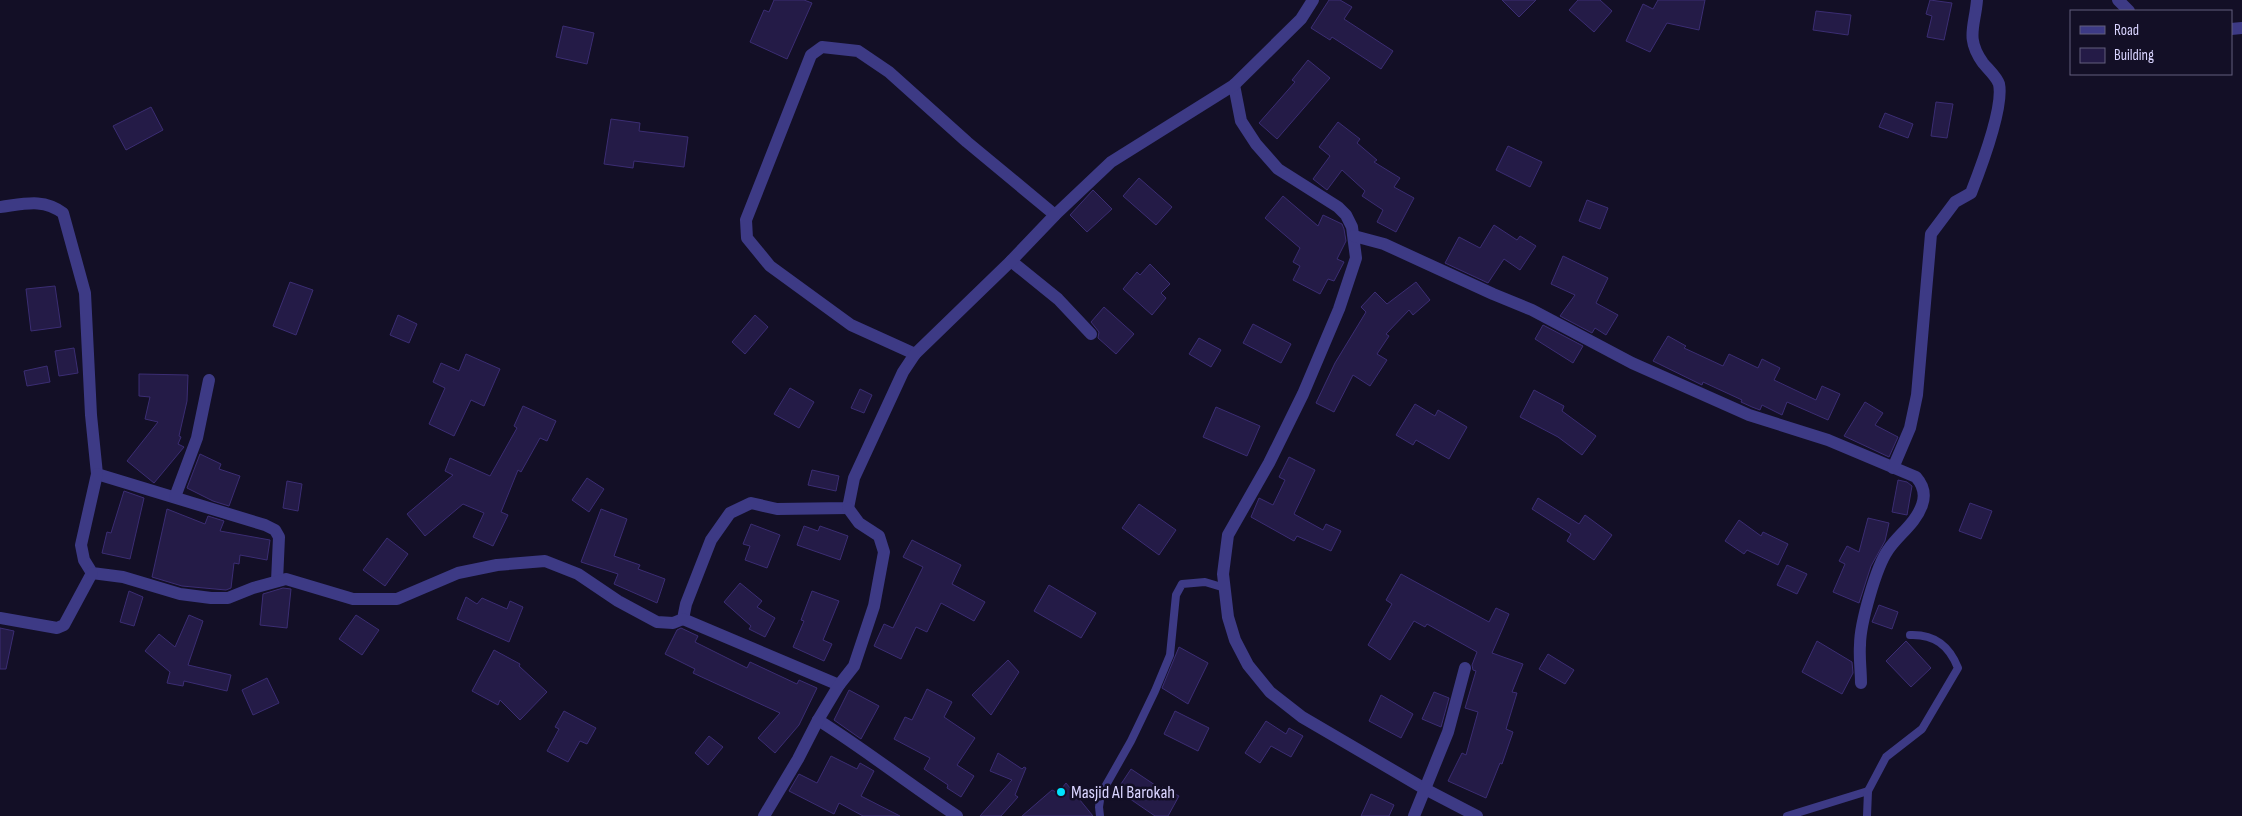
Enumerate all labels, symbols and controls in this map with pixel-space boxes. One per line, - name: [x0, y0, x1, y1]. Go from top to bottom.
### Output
- legend: [2070, 10, 2232, 75]
- text: Road: [2114, 21, 2139, 40]
- text: Building: [2114, 46, 2154, 65]
- place label: Masjid Al Barokah: [1071, 782, 1175, 803]
- marker: Masjid Al Barokah: [1055, 786, 1067, 798]

